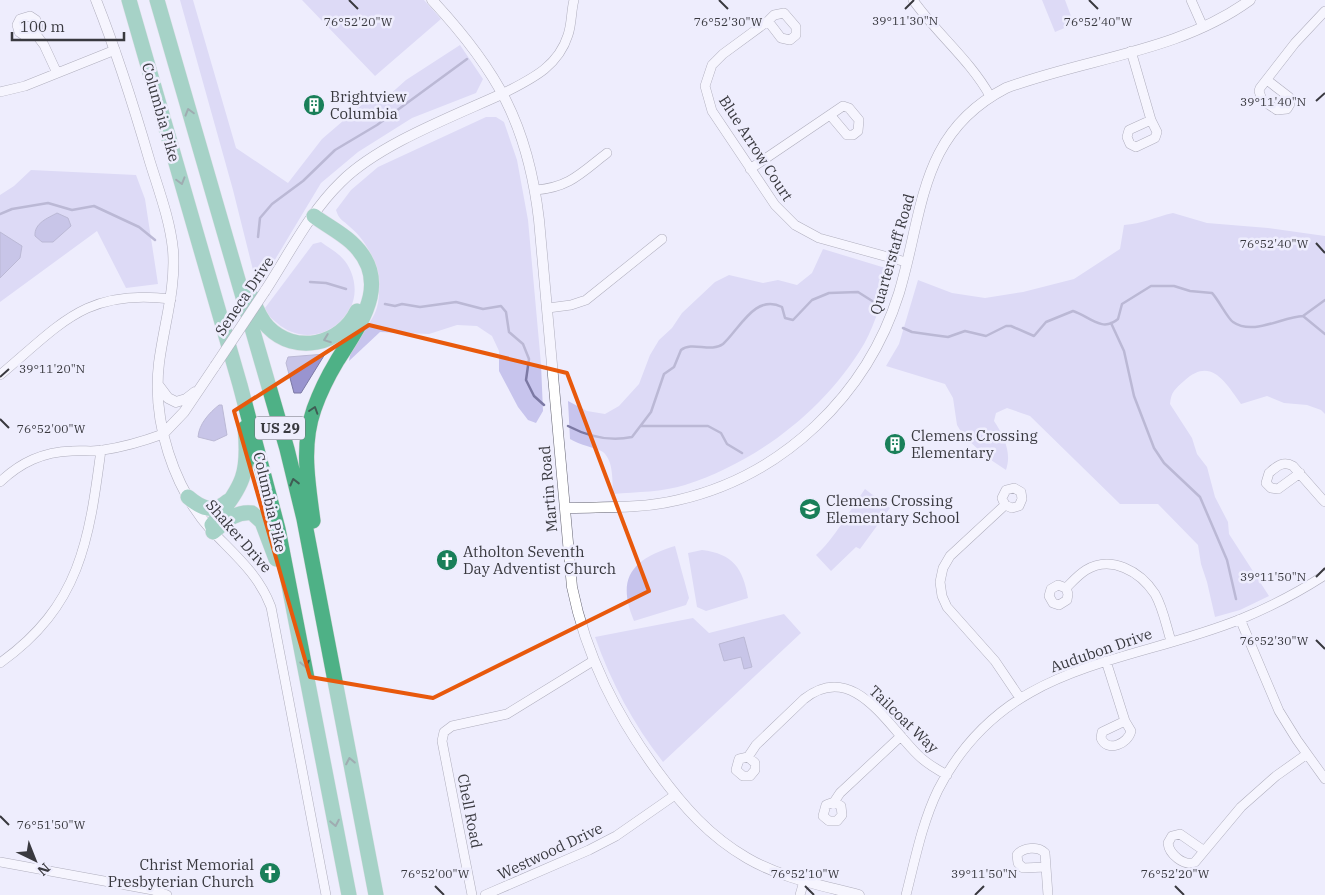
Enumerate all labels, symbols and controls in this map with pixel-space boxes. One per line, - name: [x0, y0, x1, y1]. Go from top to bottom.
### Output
- scale bar: [12, 10, 125, 42]
- text: 39°11'30"N: [872, 13, 938, 28]
- text: 76°52'20"W: [324, 14, 393, 29]
- text: 76°52'30"W: [694, 14, 763, 29]
- text: 76°52'40"W: [1064, 14, 1133, 29]
- text: 100 m: [20, 17, 65, 36]
- street label: Columbia Pike: [138, 60, 184, 164]
- place label: Brightview Columbia: [330, 87, 407, 123]
- street label: Blue Arrow Court: [715, 92, 797, 204]
- building icon: Brightview Columbia: [302, 93, 326, 117]
- text: 39°11'40"N: [1240, 94, 1306, 109]
- one-way arrow: [185, 109, 195, 117]
- one-way arrow: [175, 177, 186, 186]
- street label: Quarterstaff Road: [866, 191, 918, 317]
- text: 76°52'40"W: [1240, 236, 1309, 251]
- street label: Seneca Drive: [210, 253, 278, 339]
- one-way arrow: [323, 333, 332, 343]
- text: 39°11'20"N: [19, 361, 85, 376]
- one-way arrow: [308, 407, 318, 415]
- road number: US 29: [255, 416, 305, 439]
- text: 76°52'00"W: [17, 421, 86, 436]
- place label: Clemens Crossing Elementary: [911, 426, 1038, 462]
- building icon: Clemens Crossing Elementary: [883, 432, 907, 456]
- street label: Martin Road: [535, 445, 561, 533]
- street label: Columbia Pike: [249, 450, 291, 554]
- one-way arrow: [290, 478, 300, 486]
- place label: Clemens Crossing Elementary School: [826, 491, 960, 527]
- street label: Shaker Drive: [202, 495, 276, 577]
- school or university icon: Clemens Crossing Elementary School: [798, 497, 822, 521]
- place label: Atholton Seventh Day Adventist Church: [463, 542, 616, 578]
- church icon: Atholton Seventh Day Adventist Church: [435, 548, 459, 572]
- text: 39°11'50"N: [1240, 569, 1306, 584]
- street label: Audubon Drive: [1048, 624, 1154, 676]
- text: 76°52'30"W: [1240, 633, 1309, 648]
- one-way arrow: [299, 659, 309, 668]
- street label: Tailcoat Way: [865, 681, 943, 757]
- one-way arrow: [346, 757, 356, 766]
- street label: Chell Road: [453, 772, 487, 850]
- text: 76°51'50"W: [17, 817, 86, 832]
- street label: Westwood Drive: [494, 818, 606, 884]
- one-way arrow: [329, 819, 340, 828]
- north arrow: [10, 835, 60, 885]
- place label: Christ Memorial Presbyterian Church: [108, 855, 254, 891]
- text: N: [34, 859, 54, 880]
- church icon: Christ Memorial Presbyterian Church: [258, 861, 282, 885]
- text: 76°52'00"W: [401, 866, 470, 881]
- text: 76°52'10"W: [771, 866, 840, 881]
- text: 39°11'50"N: [951, 866, 1017, 881]
- text: 76°52'20"W: [1141, 866, 1210, 881]

